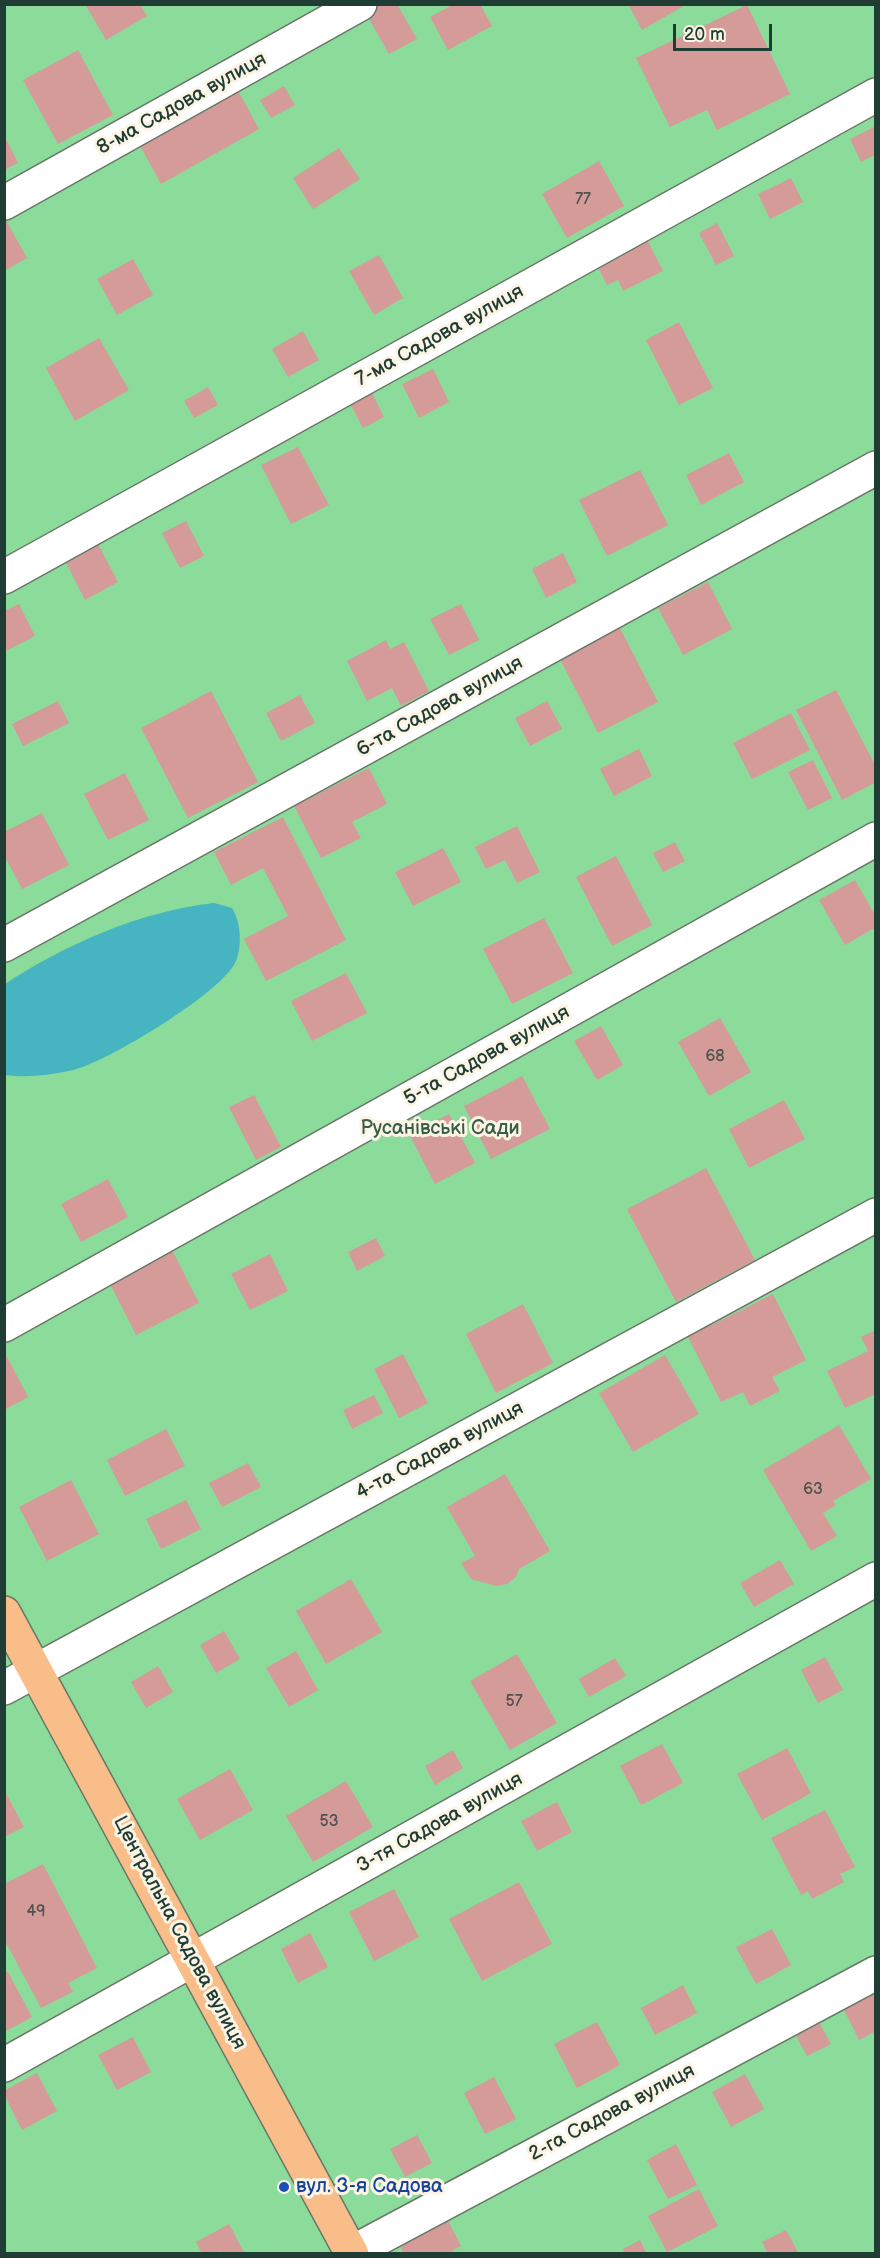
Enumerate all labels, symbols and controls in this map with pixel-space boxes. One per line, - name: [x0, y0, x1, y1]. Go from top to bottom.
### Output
- scale bar: [676, 12, 775, 50]
- text: 20 m: [684, 24, 725, 45]
- street label: 8-ма Садова вулиця: [93, 47, 271, 161]
- house number: 77: [575, 190, 591, 210]
- street label: 7-ма Садова вулиця: [352, 280, 528, 392]
- street label: 6-та Садова вулиця: [353, 651, 527, 763]
- street label: 5-та Садова вулиця: [400, 1001, 574, 1111]
- house number: 68: [705, 1047, 725, 1067]
- park label: Русанівські Сади: [360, 1117, 520, 1141]
- street label: 4-та Садова вулиця: [352, 1397, 528, 1505]
- house number: 63: [803, 1480, 823, 1500]
- house number: 57: [505, 1692, 523, 1712]
- street label: 3-тя Садова вулиця: [353, 1767, 527, 1879]
- street label: Центральна Садова вулиця: [107, 1812, 251, 2054]
- house number: 53: [319, 1812, 339, 1832]
- house number: 49: [26, 1902, 46, 1922]
- street label: 2-га Садова вулиця: [525, 2059, 699, 2167]
- place label: вул. 3-я Садова: [296, 2175, 443, 2199]
- marker: вул. 3-я Садова: [277, 2180, 291, 2194]

